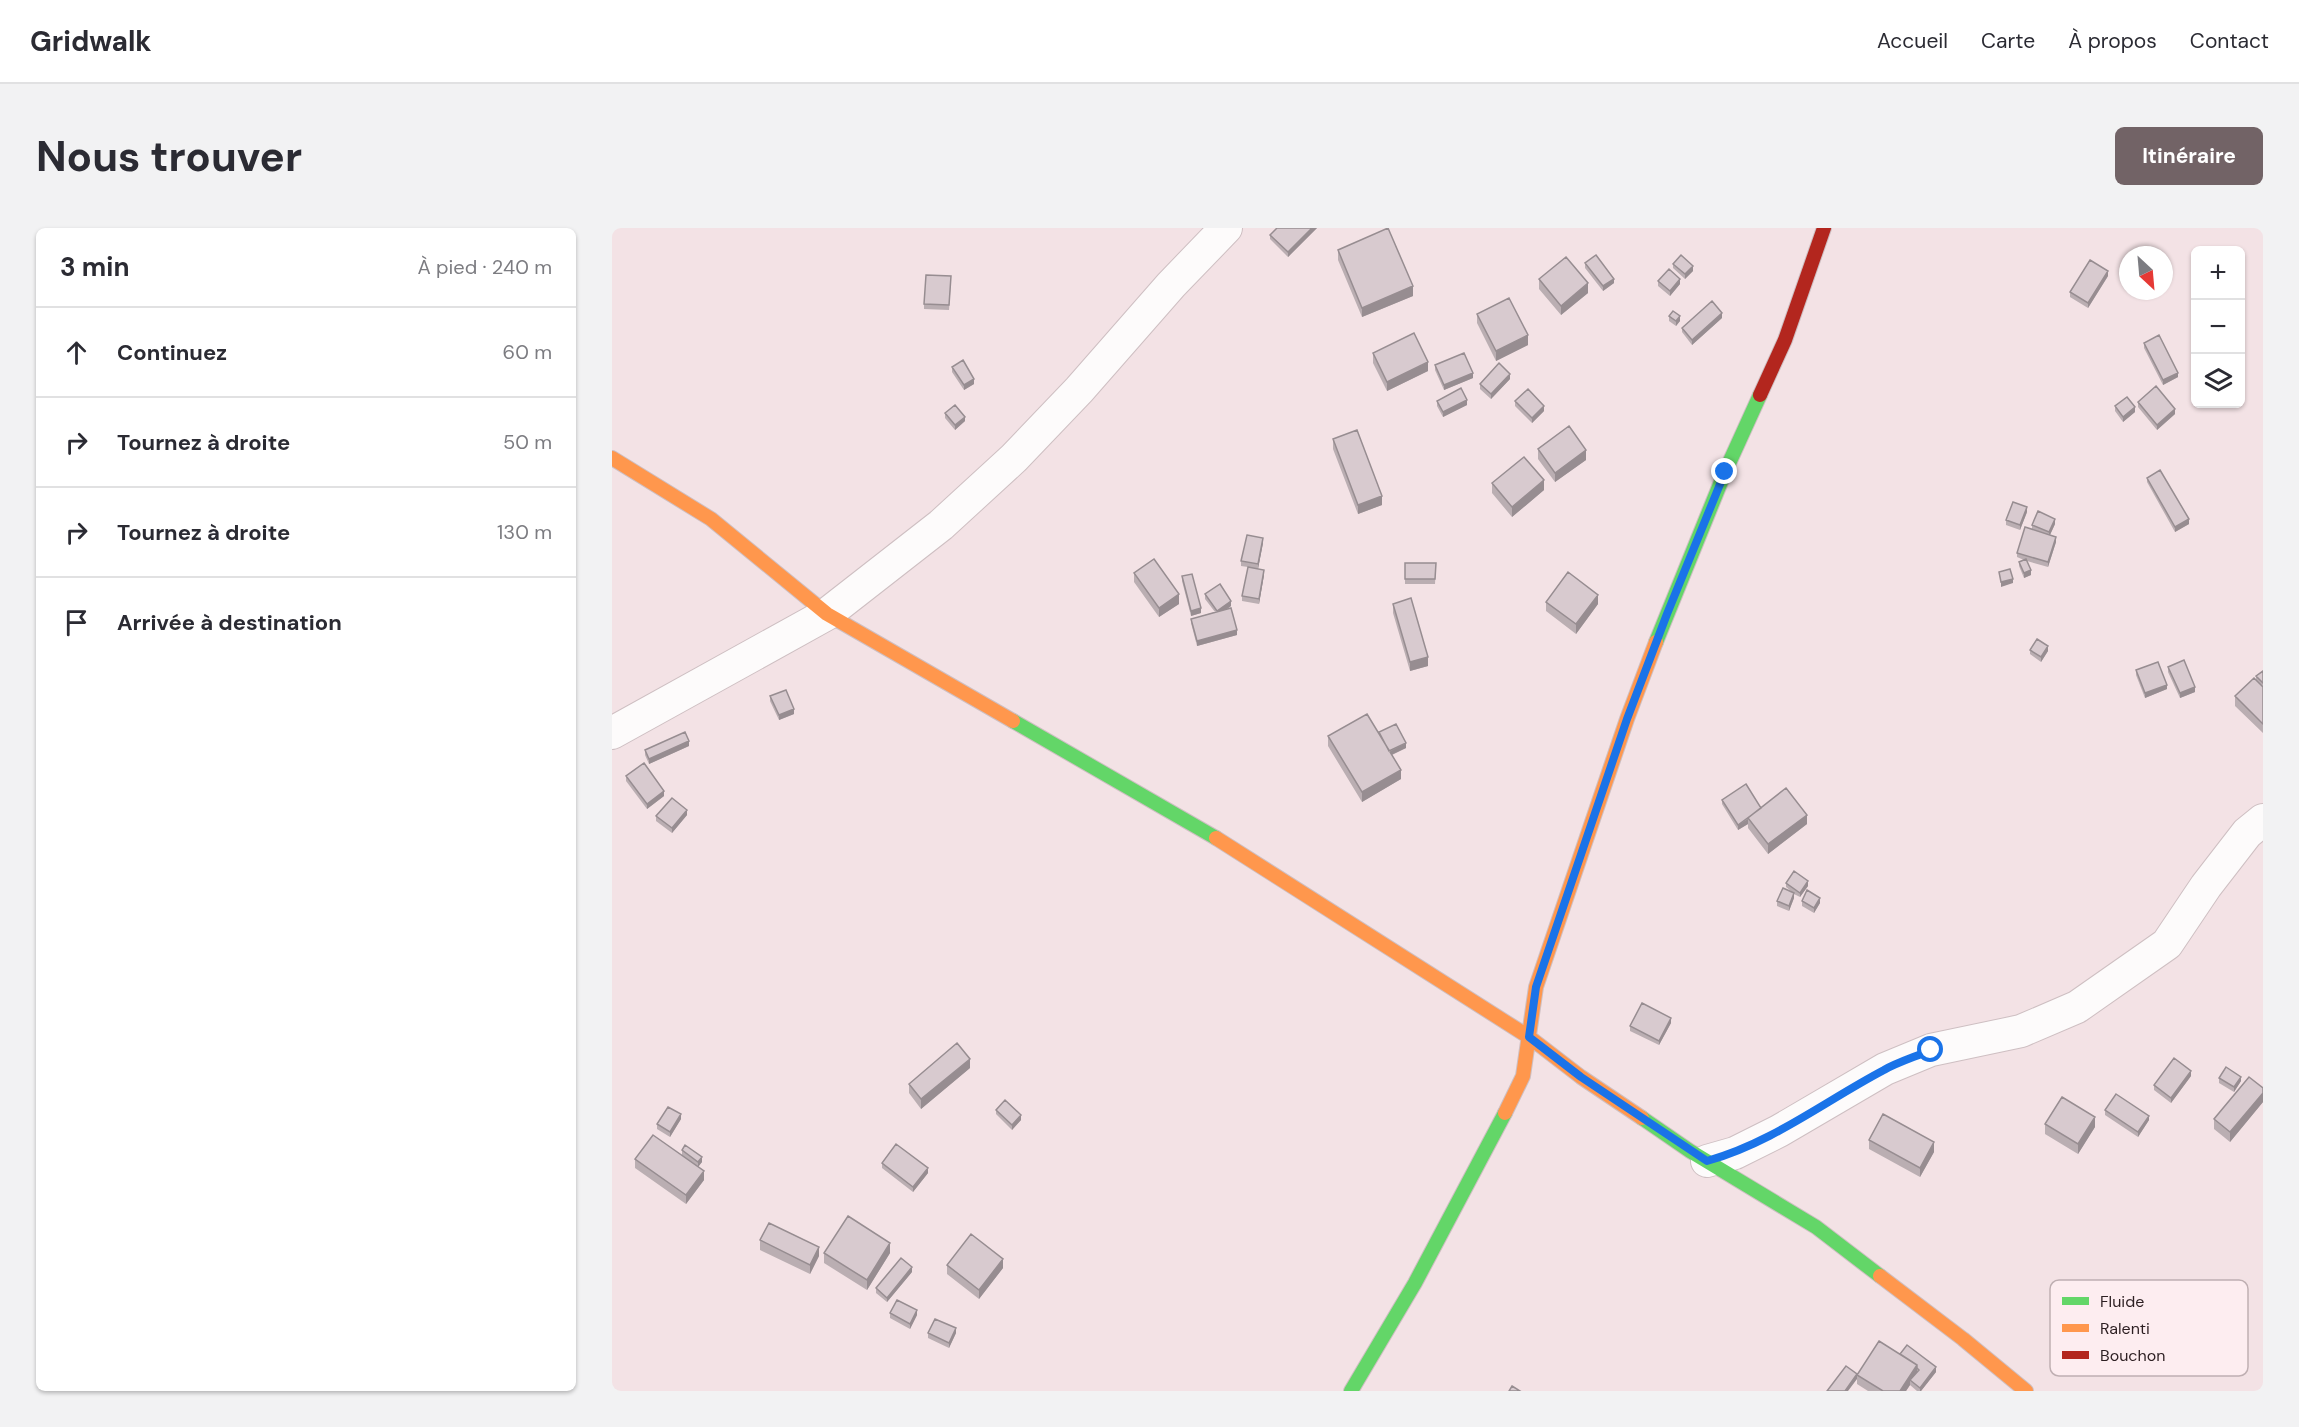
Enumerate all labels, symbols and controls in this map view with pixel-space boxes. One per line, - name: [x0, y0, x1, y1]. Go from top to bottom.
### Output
- text: Gridwalk: [30, 23, 152, 60]
- text: Accueil: [1877, 27, 1948, 55]
- text: Carte: [1981, 27, 2035, 55]
- text: À propos: [2068, 27, 2157, 55]
- text: Contact: [2190, 27, 2269, 55]
- button: Itinéraire: [2115, 127, 2263, 185]
- text: Nous trouver: [36, 129, 302, 184]
- north arrow: [2119, 246, 2173, 300]
- map controls: [2191, 246, 2245, 408]
- button: +: [2191, 246, 2245, 300]
- text: 3 min: [60, 250, 129, 284]
- text: À pied · 240 m: [417, 254, 552, 280]
- button: −: [2191, 300, 2245, 354]
- icon: ahead: [60, 336, 93, 369]
- text: Continuez: [117, 338, 227, 367]
- text: 60 m: [503, 339, 552, 365]
- button: layers: [2191, 354, 2245, 408]
- icon: right: [60, 426, 93, 459]
- text: Tournez à droite: [117, 428, 290, 457]
- text: 50 m: [503, 429, 552, 455]
- route end: [1711, 458, 1737, 484]
- icon: right: [60, 516, 93, 549]
- text: Tournez à droite: [117, 518, 290, 547]
- text: 130 m: [497, 519, 552, 545]
- icon: arrive: [60, 606, 93, 639]
- text: Arrivée à destination: [117, 608, 342, 637]
- route start: [1917, 1036, 1943, 1062]
- legend: [2050, 1280, 2248, 1376]
- text: Fluide: [2100, 1291, 2144, 1312]
- text: Ralenti: [2100, 1318, 2150, 1339]
- text: Bouchon: [2100, 1345, 2165, 1366]

